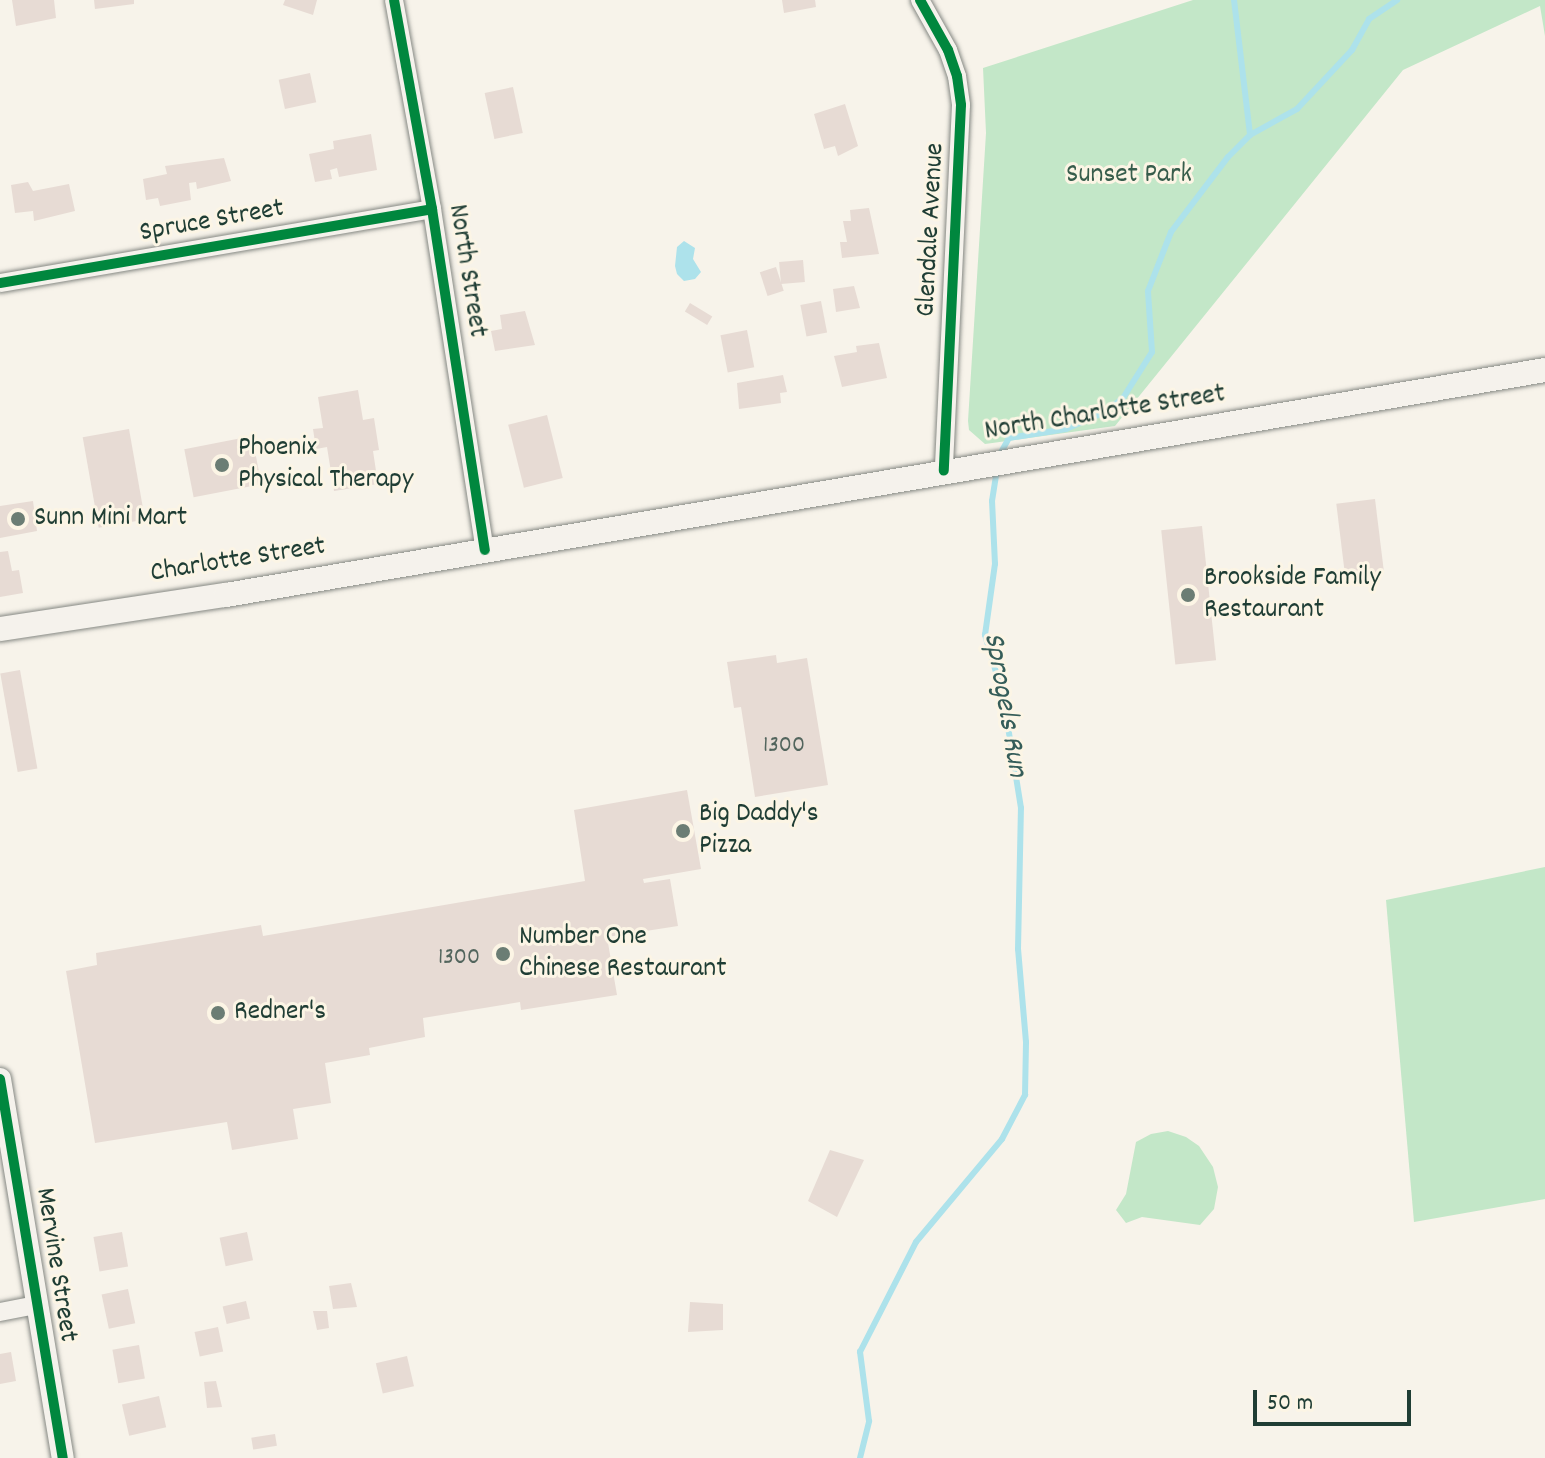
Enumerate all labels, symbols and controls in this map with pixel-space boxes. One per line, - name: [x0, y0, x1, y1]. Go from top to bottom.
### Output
- street label: Glendale Avenue: [911, 142, 953, 318]
- park label: Sunset Park: [1066, 159, 1192, 193]
- street label: Spruce Street: [137, 193, 287, 251]
- street label: North Street: [439, 202, 493, 340]
- street label: North Charlotte Street: [982, 378, 1228, 450]
- place label: Phoenix Physical Therapy: [238, 432, 413, 498]
- marker: Phoenix Physical Therapy: [213, 456, 231, 474]
- place label: Sunn Mini Mart: [34, 502, 187, 536]
- marker: Sunn Mini Mart: [9, 510, 27, 528]
- street label: Charlotte Street: [148, 531, 328, 591]
- place label: Brookside Family Restaurant: [1204, 562, 1381, 628]
- marker: Brookside Family Restaurant: [1179, 586, 1197, 604]
- water label: Sprogels Run: [973, 630, 1033, 780]
- house number: 1300: [763, 733, 805, 761]
- place label: Big Daddy's Pizza: [699, 798, 819, 864]
- marker: Big Daddy's Pizza: [674, 822, 692, 840]
- place label: Number One Chinese Restaurant: [519, 921, 727, 987]
- house number: 1300: [438, 945, 480, 973]
- marker: Number One Chinese Restaurant: [494, 945, 512, 963]
- place label: Redner's: [234, 996, 326, 1030]
- marker: Redner's: [209, 1004, 227, 1022]
- street label: Mervine Street: [26, 1186, 84, 1344]
- scale bar: [1257, 1374, 1415, 1424]
- text: 50 m: [1267, 1387, 1313, 1421]

